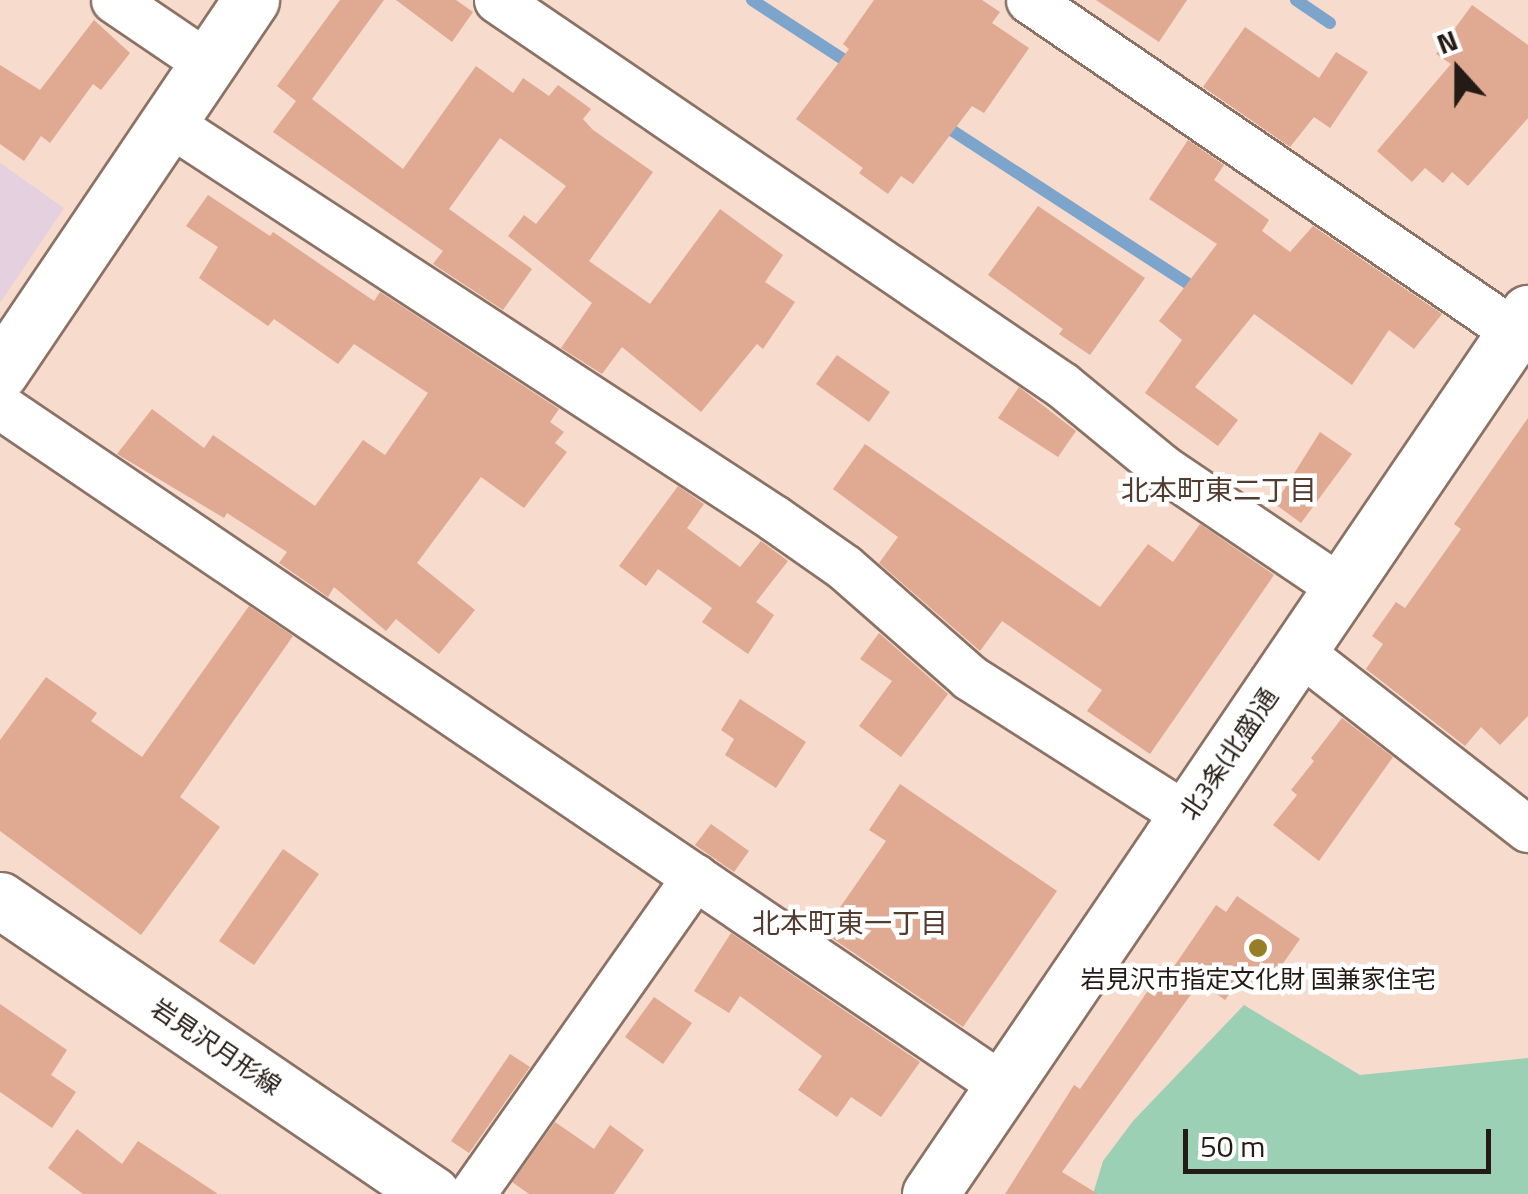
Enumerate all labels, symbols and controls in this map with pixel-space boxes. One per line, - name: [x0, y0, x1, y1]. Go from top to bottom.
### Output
- text: N: [1430, 18, 1464, 65]
- north arrow: [1408, 20, 1508, 120]
- district label: 北本町東二丁目: [1121, 473, 1317, 507]
- street label: 北3条(北盛)通: [1174, 683, 1284, 825]
- district label: 北本町東一丁目: [752, 906, 948, 940]
- marker: 岩見沢市指定文化財 国兼家住宅: [1247, 937, 1269, 959]
- place label: 岩見沢市指定文化財 国兼家住宅: [1080, 964, 1436, 994]
- street label: 岩見沢月形線: [145, 993, 287, 1101]
- scale bar: [1188, 1109, 1496, 1171]
- text: 50 m: [1200, 1123, 1265, 1169]

